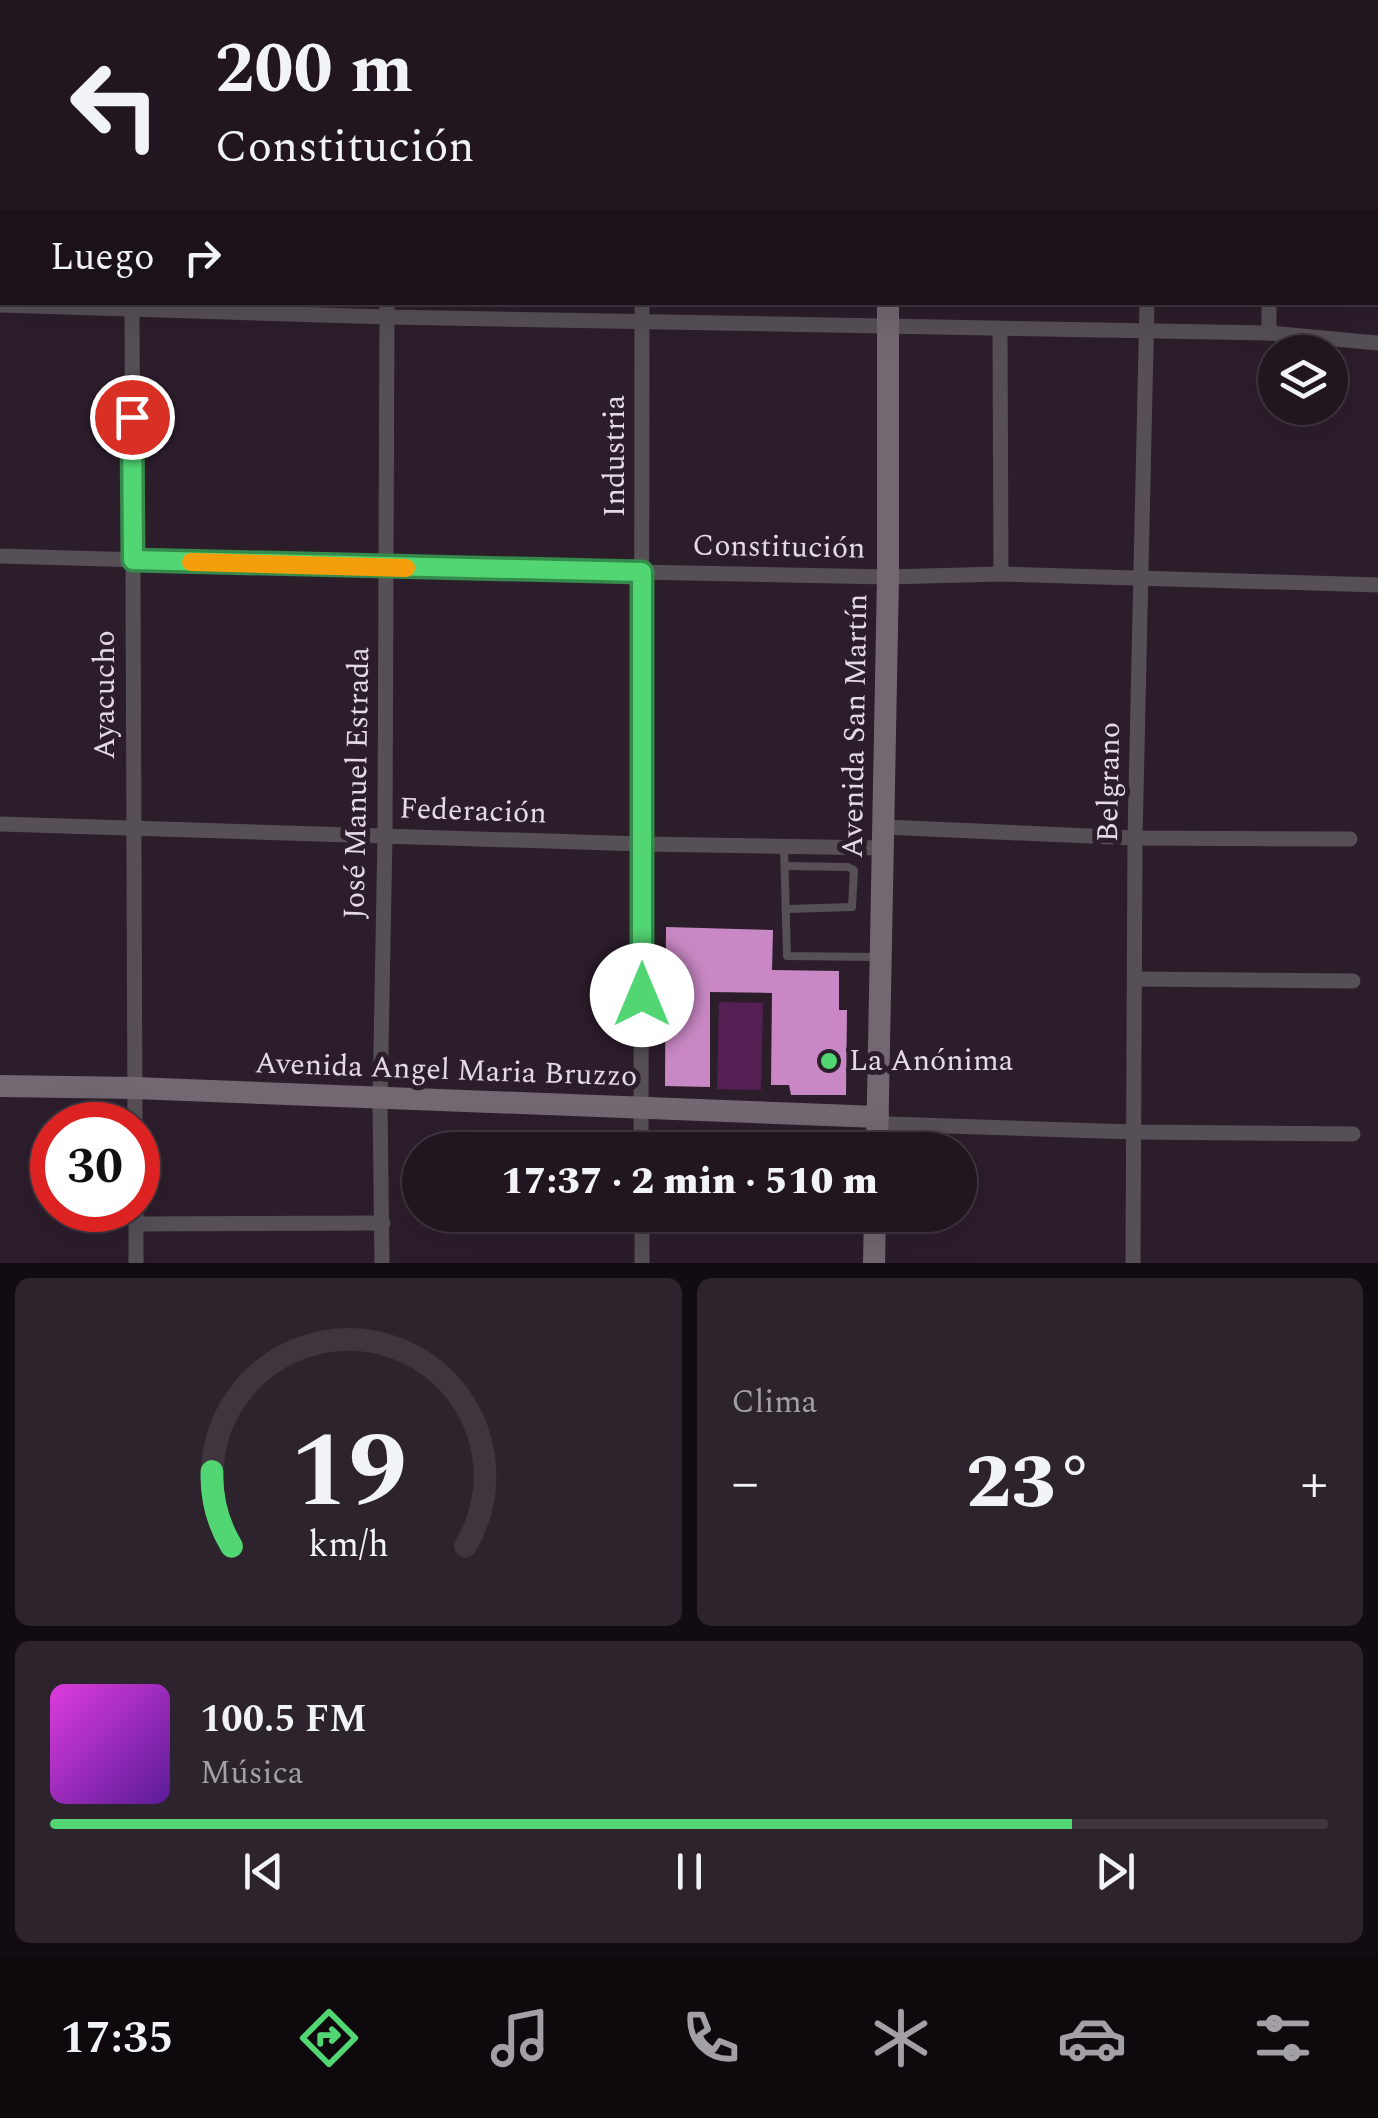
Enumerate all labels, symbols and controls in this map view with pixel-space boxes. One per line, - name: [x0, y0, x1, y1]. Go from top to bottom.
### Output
- text: 200 m: [215, 17, 413, 123]
- icon: left: [50, 40, 180, 170]
- text: Constitución: [215, 113, 474, 182]
- text: Luego: [50, 229, 155, 287]
- icon: right: [175, 230, 230, 285]
- map controls: [1258, 335, 1348, 425]
- button: layers: [1258, 335, 1348, 425]
- pin: [90, 375, 175, 460]
- icon: arrive: [105, 390, 160, 445]
- street label: Industria: [592, 395, 638, 517]
- street label: Constitución: [692, 522, 866, 572]
- street label: Avenida San Martín: [830, 593, 880, 859]
- street label: Ayacucho: [82, 630, 128, 760]
- street label: José Manuel Estrada: [332, 646, 382, 920]
- street label: Belgrano: [1085, 722, 1133, 842]
- street label: Federación: [398, 785, 548, 837]
- position arrow: [590, 943, 694, 1047]
- place label: La Anónima: [849, 1038, 1014, 1084]
- street label: Avenida Angel Maria Bruzzo: [254, 1040, 638, 1100]
- marker: La Anónima: [818, 1050, 840, 1072]
- speed limit sign: 30: [30, 1102, 160, 1232]
- text: 17:37 · 2 min · 510 m: [501, 1153, 878, 1211]
- text: Clima: [732, 1378, 817, 1427]
- text: 19: [290, 1394, 407, 1552]
- text: 23°: [966, 1427, 1094, 1541]
- text: −: [732, 1442, 759, 1525]
- text: +: [1300, 1442, 1328, 1525]
- text: km/h: [308, 1518, 388, 1573]
- text: 100.5 FM: [200, 1691, 367, 1749]
- text: Música: [200, 1749, 303, 1798]
- icon: previous: [236, 1844, 291, 1899]
- icon: pause: [662, 1844, 717, 1899]
- icon: next: [1088, 1844, 1143, 1899]
- icon: directions: [294, 2003, 364, 2073]
- icon: music: [485, 2003, 555, 2073]
- icon: phone: [676, 2003, 746, 2073]
- icon: climate: [866, 2003, 936, 2073]
- icon: car: [1057, 2003, 1127, 2073]
- icon: filters: [1248, 2003, 1318, 2073]
- text: 17:35: [60, 2004, 173, 2073]

